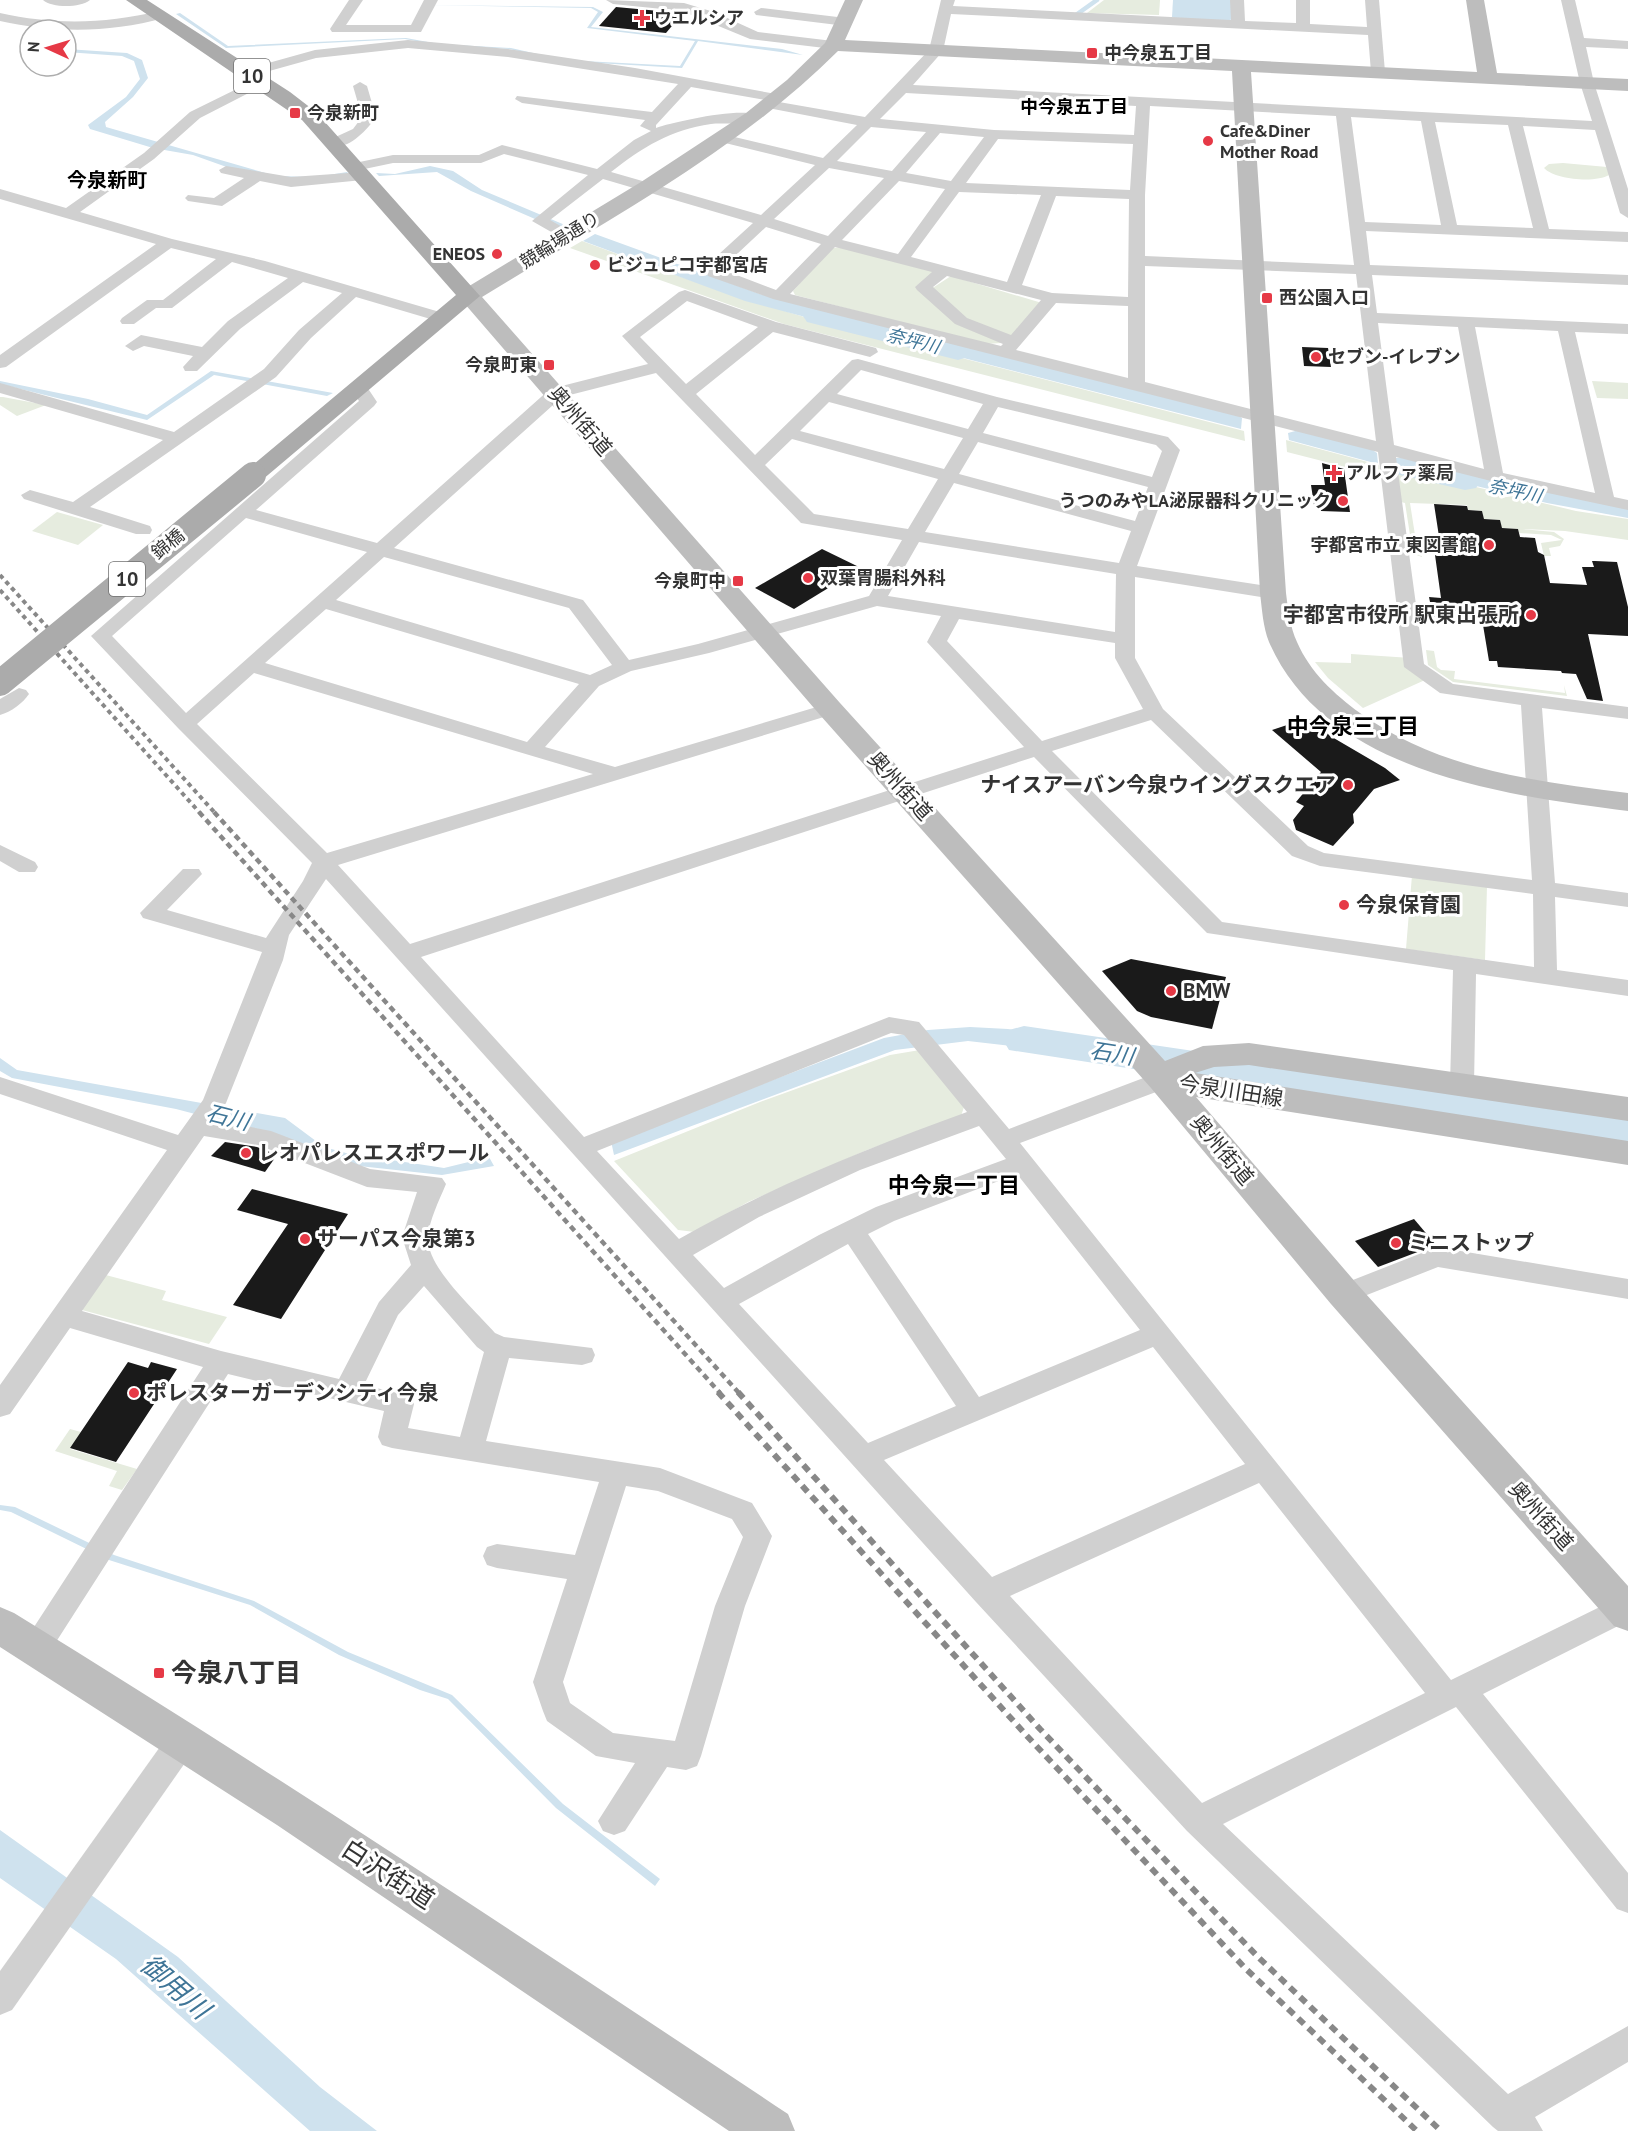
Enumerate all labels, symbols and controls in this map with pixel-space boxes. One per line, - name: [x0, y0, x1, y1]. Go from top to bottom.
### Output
- place label: ウエルシア: [654, 6, 744, 29]
- marker: ウエルシア: [635, 11, 649, 25]
- north arrow: [18, 18, 78, 78]
- text: N: [23, 41, 43, 53]
- place label: 中今泉五丁目: [1104, 41, 1212, 64]
- marker: 中今泉五丁目: [1085, 46, 1099, 60]
- road number: 10: [234, 59, 270, 93]
- district label: 中今泉五丁目: [1020, 95, 1128, 118]
- place label: 今泉新町: [307, 101, 379, 124]
- marker: 今泉新町: [288, 106, 302, 120]
- place label: Cafe&Diner Mother Road: [1220, 119, 1318, 163]
- marker: Cafe&Diner Mother Road: [1201, 134, 1215, 148]
- district label: 今泉新町: [67, 167, 147, 193]
- street label: 競輪場通り: [515, 206, 604, 273]
- place label: ENEOS: [433, 242, 485, 265]
- marker: ENEOS: [490, 247, 504, 261]
- place label: ビジュピコ宇都宮店: [607, 253, 768, 276]
- marker: ビジュピコ宇都宮店: [588, 258, 602, 272]
- place label: 西公園入口: [1279, 286, 1369, 309]
- marker: 西公園入口: [1260, 291, 1274, 305]
- water label: 奈坪川: [884, 323, 944, 359]
- place label: セブン-イレブン: [1328, 345, 1460, 368]
- marker: セブン-イレブン: [1309, 350, 1323, 364]
- place label: 今泉町東: [465, 353, 537, 376]
- marker: 今泉町東: [542, 358, 556, 372]
- street label: 奥州街道: [543, 380, 618, 461]
- place label: アルファ薬局: [1346, 461, 1454, 484]
- marker: アルファ薬局: [1327, 466, 1341, 480]
- water label: 奈坪川: [1486, 474, 1546, 508]
- place label: うつのみやLA泌尿器科クリニック: [1059, 489, 1331, 512]
- marker: うつのみやLA泌尿器科クリニック: [1336, 494, 1350, 508]
- street label: 錦橋: [146, 523, 189, 564]
- place label: 宇都宮市立 東図書館: [1310, 533, 1477, 556]
- marker: 宇都宮市立 東図書館: [1482, 538, 1496, 552]
- road number: 10: [109, 562, 145, 596]
- place label: 双葉胃腸科外科: [820, 566, 946, 589]
- place label: 今泉町中: [654, 569, 726, 592]
- marker: 双葉胃腸科外科: [801, 571, 815, 585]
- marker: 今泉町中: [731, 574, 745, 588]
- place label: 宇都宮市役所 駅東出張所: [1283, 601, 1519, 628]
- marker: 宇都宮市役所 駅東出張所: [1524, 608, 1538, 622]
- district label: 中今泉三丁目: [1287, 712, 1419, 740]
- street label: 奥州街道: [862, 745, 939, 826]
- place label: ナイスアーバン今泉ウイングスクエア: [980, 771, 1336, 798]
- marker: ナイスアーバン今泉ウイングスクエア: [1341, 778, 1355, 792]
- place label: 今泉保育園: [1356, 891, 1461, 918]
- marker: 今泉保育園: [1337, 898, 1351, 912]
- place label: BMW: [1183, 977, 1231, 1004]
- marker: BMW: [1164, 984, 1178, 998]
- water label: 石川: [1088, 1036, 1138, 1071]
- street label: 今泉川田線: [1177, 1069, 1285, 1112]
- water label: 石川: [203, 1098, 255, 1136]
- street label: 奥州街道: [1185, 1109, 1260, 1191]
- place label: レオパレスエスポワール: [258, 1139, 489, 1166]
- marker: レオパレスエスポワール: [239, 1146, 253, 1160]
- district label: 中今泉一丁目: [888, 1171, 1020, 1199]
- place label: サーパス今泉第3: [317, 1225, 476, 1252]
- place label: ミニストップ: [1408, 1229, 1534, 1256]
- marker: サーパス今泉第3: [298, 1232, 312, 1246]
- marker: ミニストップ: [1389, 1236, 1403, 1250]
- place label: ポレスターガーデンシティ今泉: [146, 1379, 439, 1406]
- marker: ポレスターガーデンシティ今泉: [127, 1386, 141, 1400]
- street label: 奥州街道: [1503, 1475, 1580, 1556]
- place label: 今泉八丁目: [171, 1656, 301, 1689]
- marker: 今泉八丁目: [152, 1666, 166, 1680]
- street label: 白沢街道: [336, 1831, 441, 1916]
- water label: 御用川: [134, 1947, 220, 2028]

